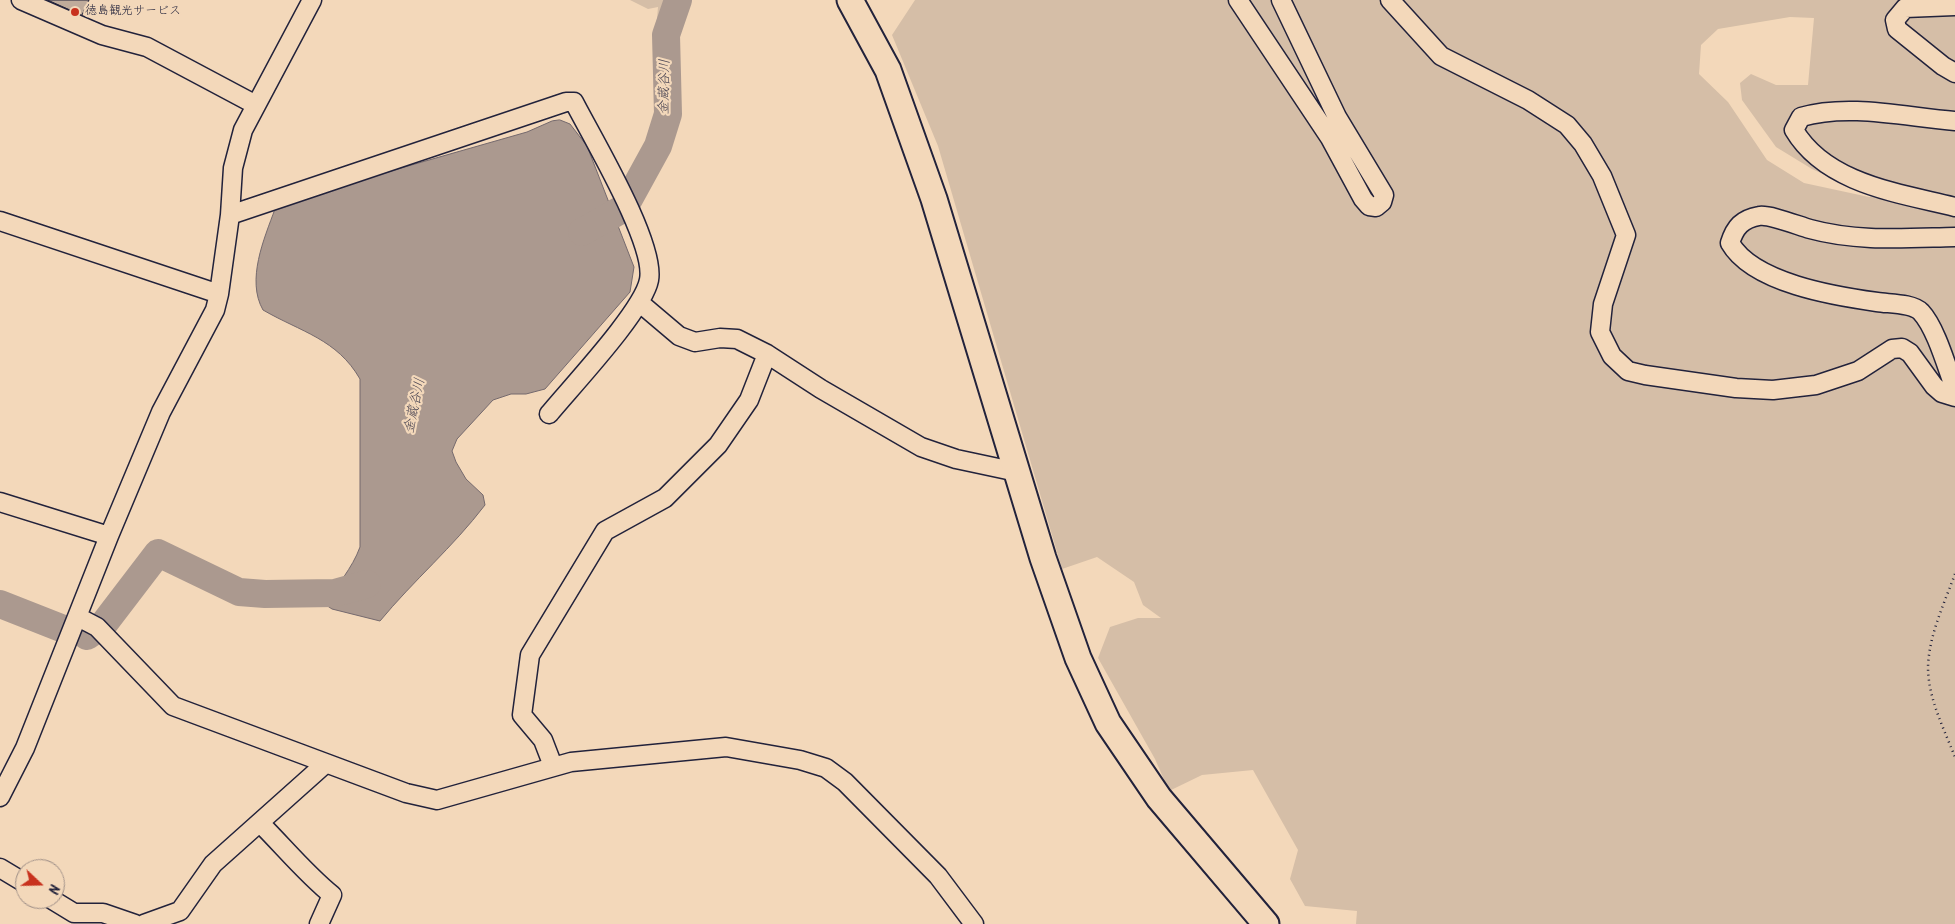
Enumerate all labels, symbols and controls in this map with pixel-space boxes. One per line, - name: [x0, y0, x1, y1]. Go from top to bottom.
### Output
- place label: 徳島観光サービス: [85, 5, 181, 19]
- marker: 徳島観光サービス: [69, 6, 81, 18]
- water label: 金蔵谷川: [657, 59, 675, 115]
- water label: 金蔵谷川: [402, 377, 430, 435]
- north arrow: [15, 859, 65, 909]
- text: N: [41, 881, 65, 897]

